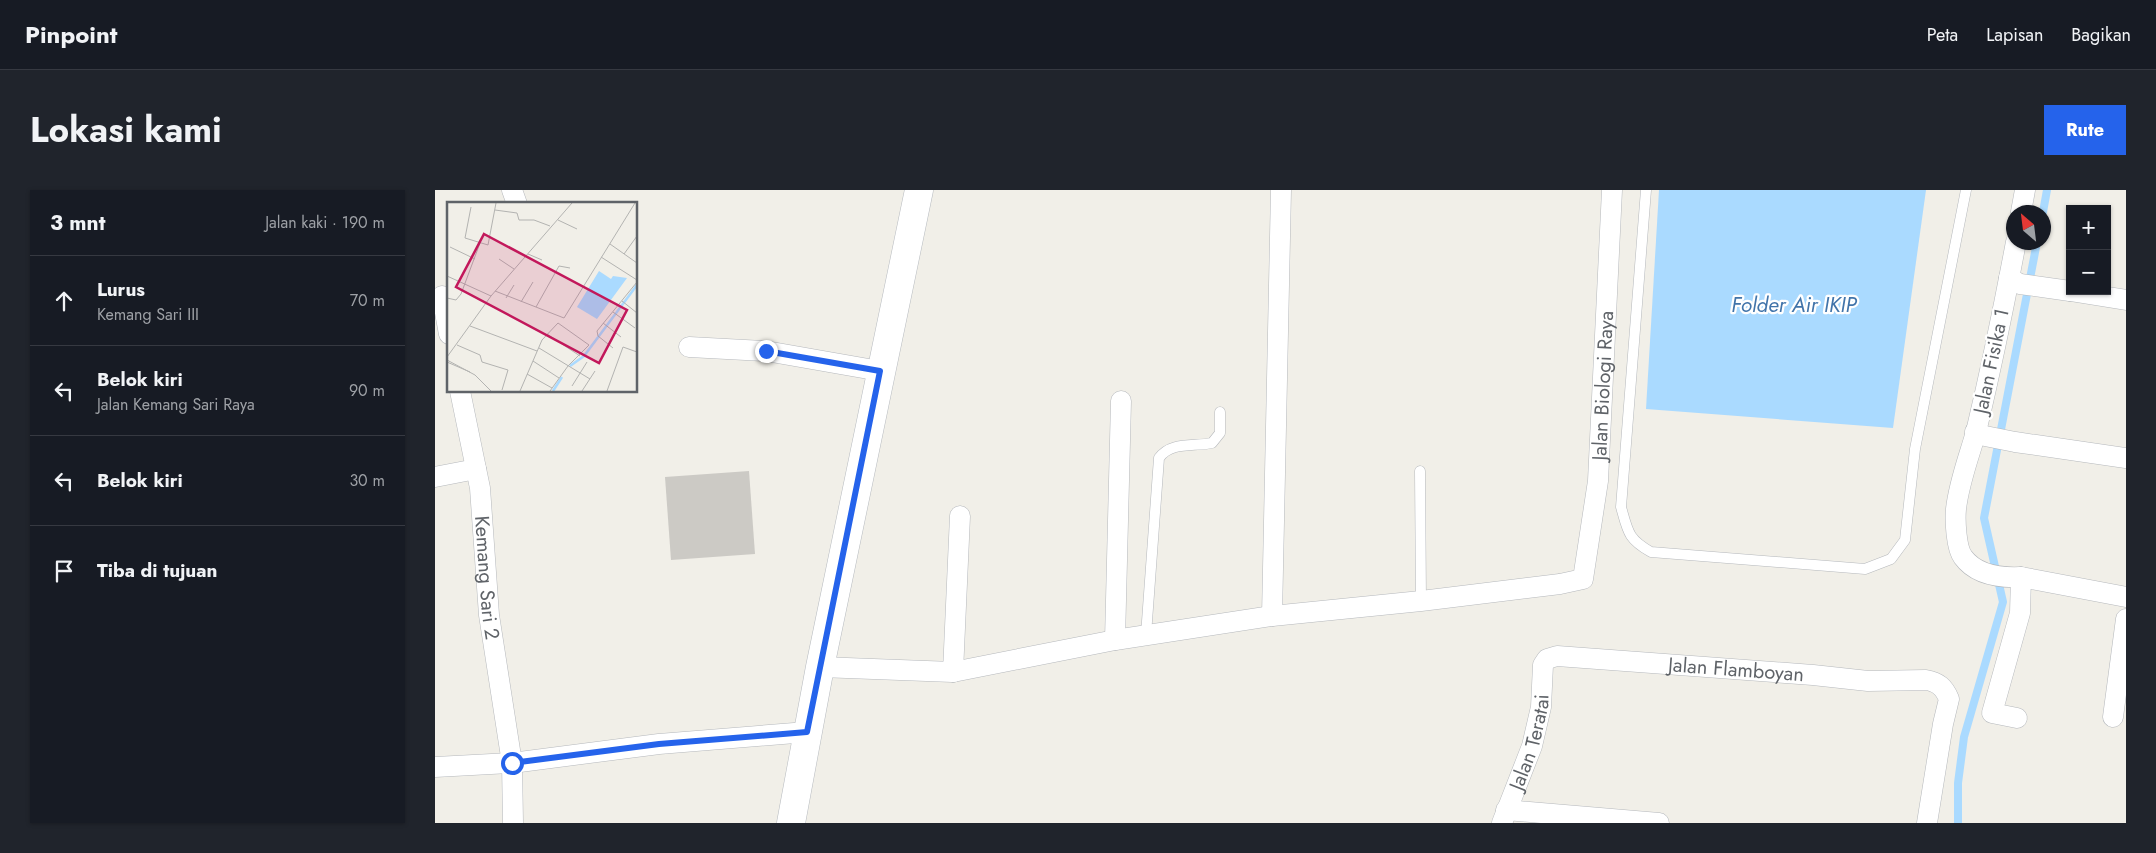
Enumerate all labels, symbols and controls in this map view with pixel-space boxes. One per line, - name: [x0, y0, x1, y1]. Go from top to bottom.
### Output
- text: Pinpoint: [25, 17, 117, 52]
- text: Peta: [1927, 22, 1958, 48]
- text: Lapisan: [1986, 22, 2043, 48]
- text: Bagikan: [2071, 22, 2131, 48]
- text: Lokasi kami: [30, 105, 222, 155]
- button: Rute: [2044, 105, 2126, 155]
- inset map: [447, 202, 637, 392]
- north arrow: [2006, 205, 2051, 250]
- map controls: [2066, 205, 2111, 295]
- button: +: [2066, 205, 2111, 250]
- text: 3 mnt: [50, 208, 105, 238]
- text: Jalan kaki · 190 m: [265, 211, 385, 234]
- button: −: [2066, 250, 2111, 295]
- text: Lurus: [97, 276, 145, 303]
- icon: ahead: [50, 287, 78, 315]
- text: 70 m: [350, 289, 385, 312]
- water label: Folder Air IKIP: [1731, 290, 1858, 320]
- text: Kemang Sari III: [97, 303, 199, 326]
- street label: Jalan Fisika 1: [1966, 306, 2017, 419]
- street label: Jalan Biologi Raya: [1585, 310, 1621, 464]
- route end: [755, 340, 778, 363]
- text: Belok kiri: [97, 366, 183, 393]
- icon: left: [50, 377, 78, 405]
- text: 90 m: [349, 379, 385, 402]
- text: Jalan Kemang Sari Raya: [97, 393, 255, 416]
- icon: left: [50, 467, 78, 495]
- text: Belok kiri: [97, 467, 183, 494]
- text: 30 m: [349, 469, 385, 492]
- street label: Kemang Sari 2: [467, 515, 507, 642]
- icon: arrive: [50, 557, 78, 585]
- text: Tiba di tujuan: [97, 557, 217, 584]
- street label: Jalan Flamboyan: [1664, 650, 1805, 689]
- street label: Jalan Teratai: [1501, 694, 1557, 797]
- route start: [501, 752, 524, 775]

